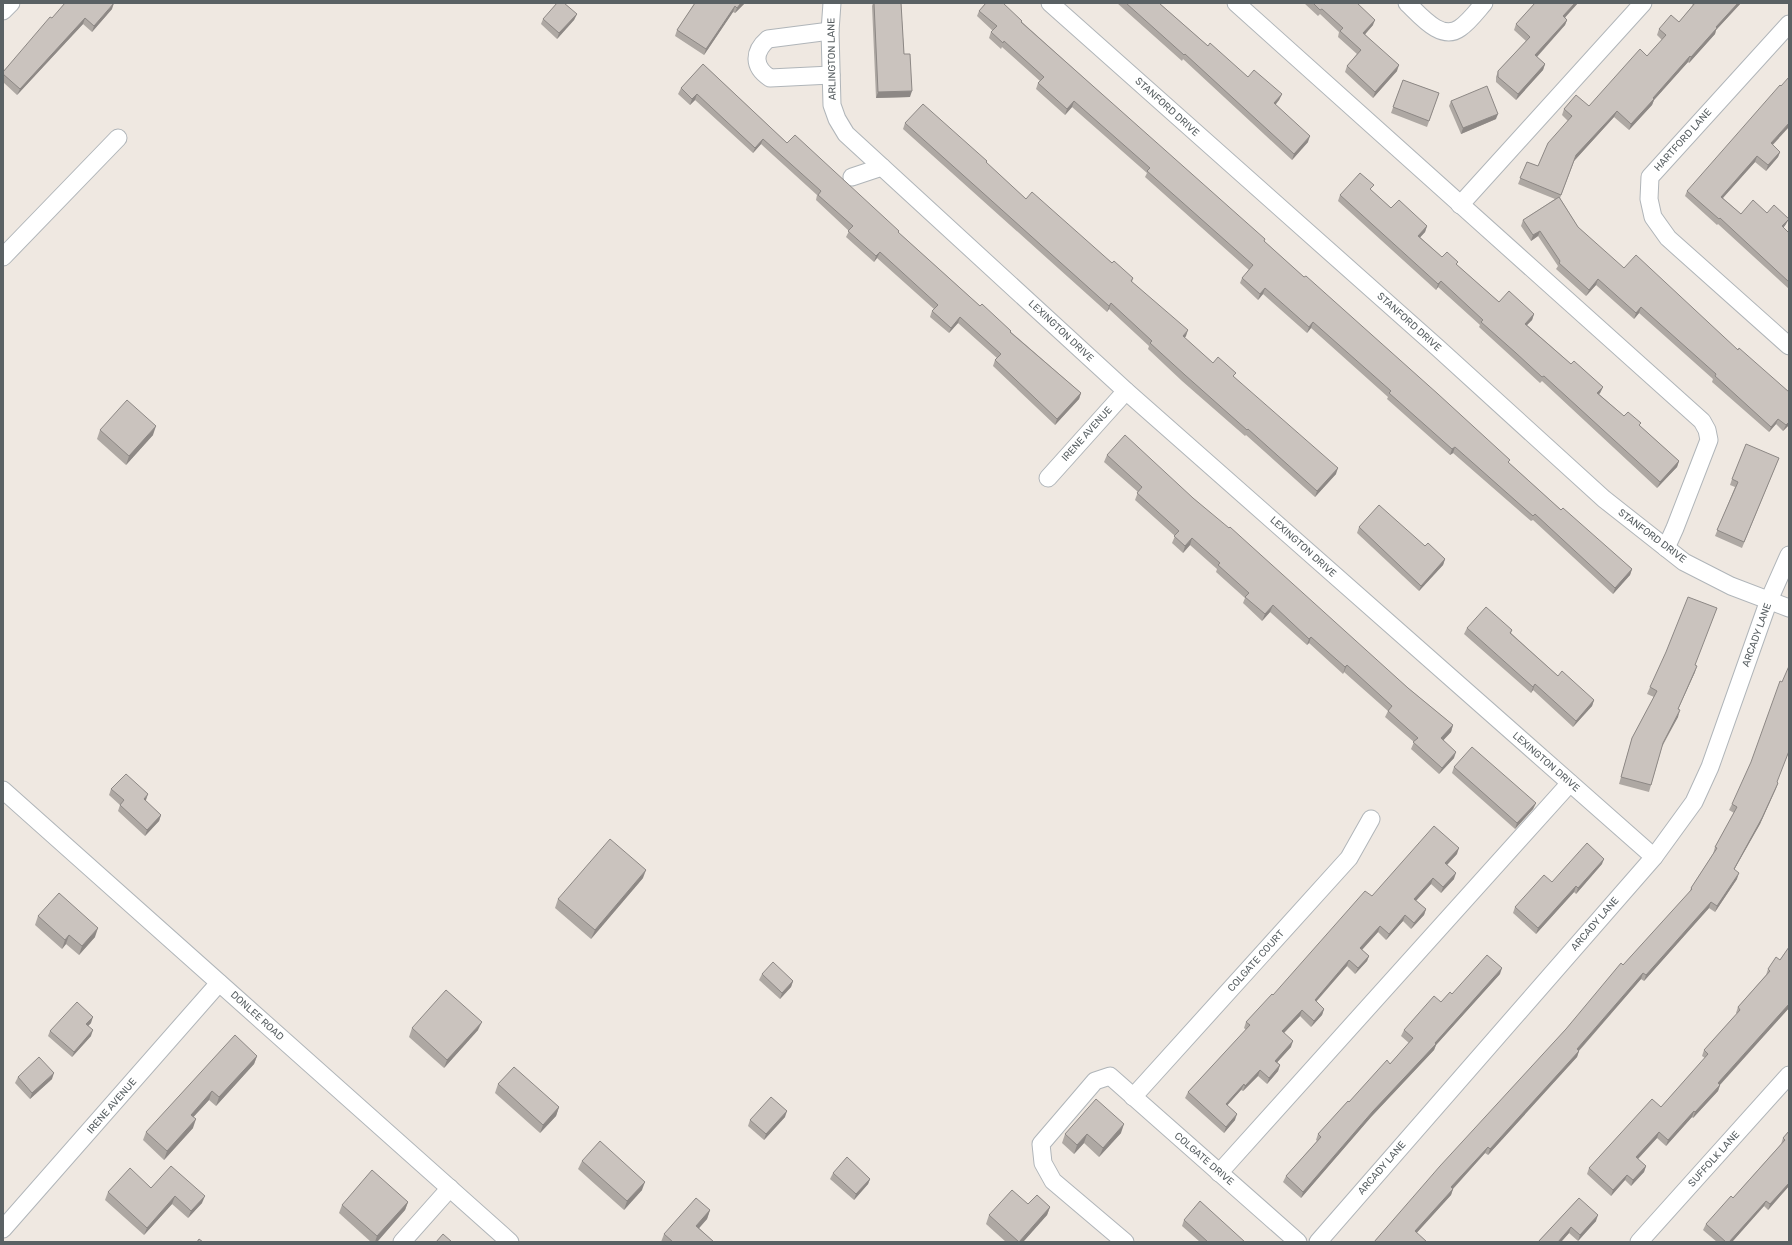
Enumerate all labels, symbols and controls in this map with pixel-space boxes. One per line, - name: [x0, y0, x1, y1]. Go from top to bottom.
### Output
- street label: ARLINGTON LANE: [825, 18, 839, 100]
- street label: STANFORD DRIVE: [1132, 75, 1202, 139]
- street label: HARTFORD LANE: [1652, 106, 1714, 174]
- street label: STANFORD DRIVE: [1374, 290, 1444, 354]
- street label: LEXINGTON DRIVE: [1026, 298, 1096, 364]
- street label: IRENE AVENUE: [1059, 404, 1115, 464]
- street label: STANFORD DRIVE: [1616, 507, 1688, 565]
- street label: LEXINGTON DRIVE: [1267, 514, 1339, 580]
- street label: ARCADY LANE: [1740, 601, 1774, 669]
- street label: LEXINGTON DRIVE: [1510, 730, 1582, 794]
- street label: ARCADY LANE: [1568, 895, 1622, 953]
- street label: COLGATE COURT: [1225, 928, 1287, 994]
- street label: DONLEE ROAD: [228, 989, 286, 1043]
- street label: IRENE AVENUE: [85, 1076, 139, 1136]
- street label: SUFFOLK LANE: [1686, 1129, 1742, 1189]
- street label: COLGATE DRIVE: [1172, 1130, 1236, 1188]
- street label: ARCADY LANE: [1355, 1139, 1409, 1197]

